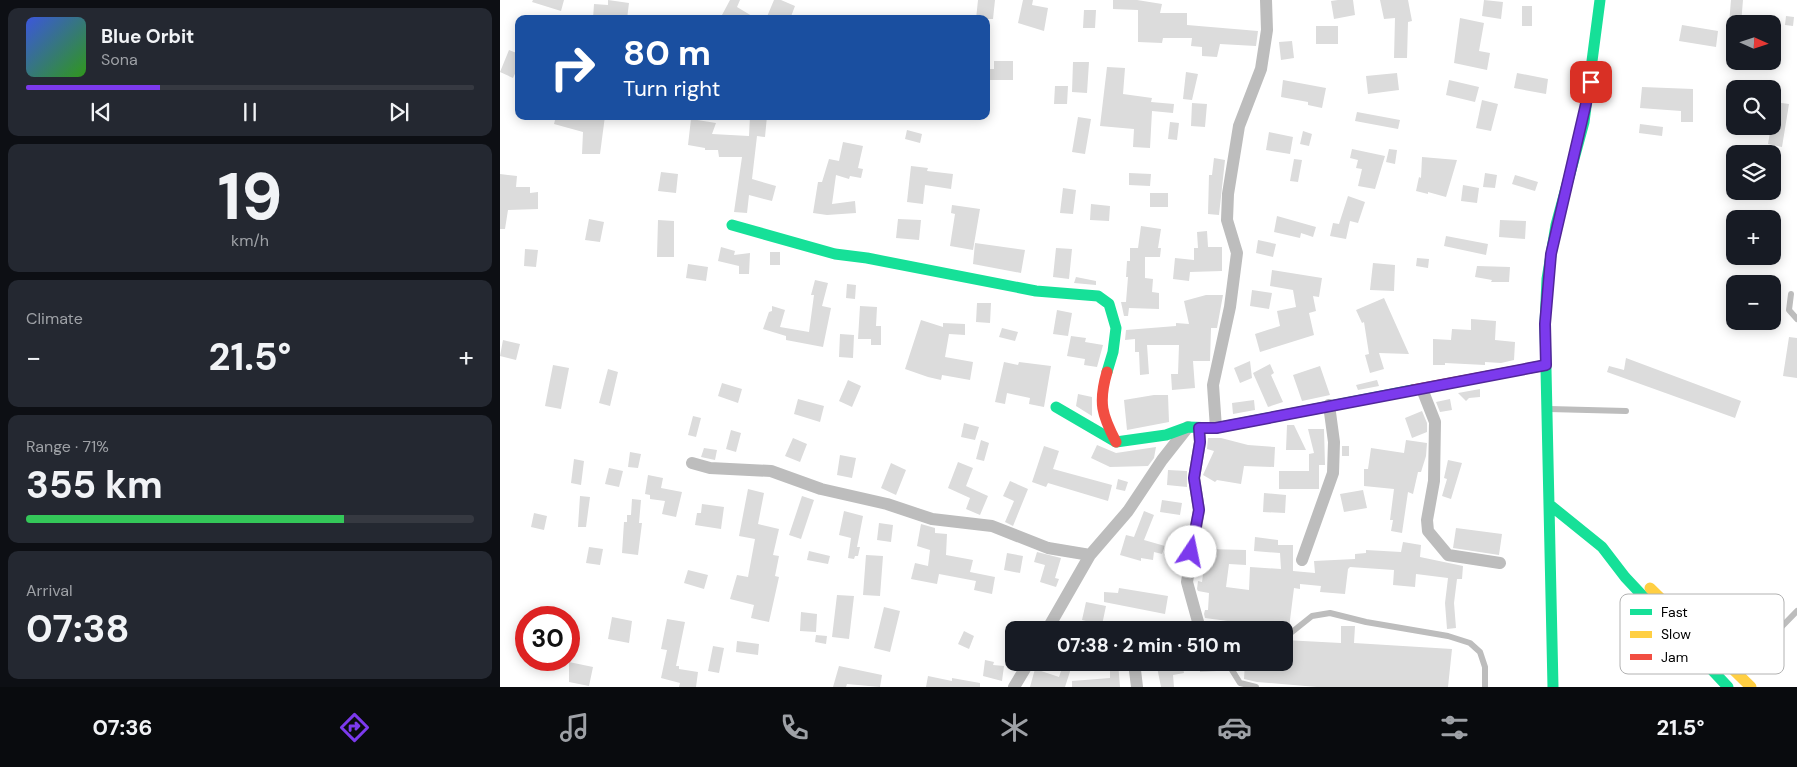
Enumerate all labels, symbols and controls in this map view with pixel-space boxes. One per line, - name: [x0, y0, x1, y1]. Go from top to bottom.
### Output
- north arrow: [1726, 15, 1781, 70]
- map controls: [1726, 15, 1781, 330]
- text: Blue Orbit: [101, 24, 194, 49]
- text: 80 m: [623, 30, 711, 76]
- icon: right: [540, 35, 605, 100]
- text: Sona: [101, 49, 138, 70]
- pin: [1570, 61, 1612, 103]
- icon: arrive: [1577, 68, 1605, 96]
- text: Turn right: [623, 74, 720, 103]
- button: search: [1726, 80, 1781, 135]
- icon: previous: [87, 98, 115, 126]
- icon: pause: [236, 98, 264, 126]
- icon: next: [385, 98, 413, 126]
- button: layers: [1726, 145, 1781, 200]
- text: 19: [218, 155, 282, 239]
- button: +: [1726, 210, 1781, 265]
- text: km/h: [231, 230, 269, 251]
- button: −: [1726, 275, 1781, 330]
- text: Climate: [26, 308, 83, 329]
- text: 21.5°: [209, 332, 291, 382]
- text: −: [26, 339, 41, 376]
- text: +: [459, 339, 474, 376]
- text: Range · 71%: [26, 436, 109, 457]
- text: 355 km: [26, 460, 163, 510]
- position arrow: [1164, 525, 1216, 577]
- text: Arrival: [26, 580, 73, 601]
- legend: [1620, 594, 1784, 674]
- text: Fast: [1661, 603, 1688, 621]
- text: 07:38: [26, 604, 130, 654]
- speed limit sign: 30: [515, 606, 580, 671]
- text: Slow: [1661, 625, 1691, 643]
- text: 07:38 · 2 min · 510 m: [1057, 633, 1241, 658]
- text: Jam: [1661, 648, 1688, 666]
- icon: directions: [337, 710, 372, 745]
- icon: music: [557, 710, 592, 745]
- icon: phone: [777, 710, 812, 745]
- icon: climate: [997, 710, 1032, 745]
- icon: car: [1217, 710, 1252, 745]
- icon: filters: [1437, 710, 1472, 745]
- text: 07:36: [92, 713, 152, 742]
- text: 21.5°: [1657, 713, 1704, 742]

